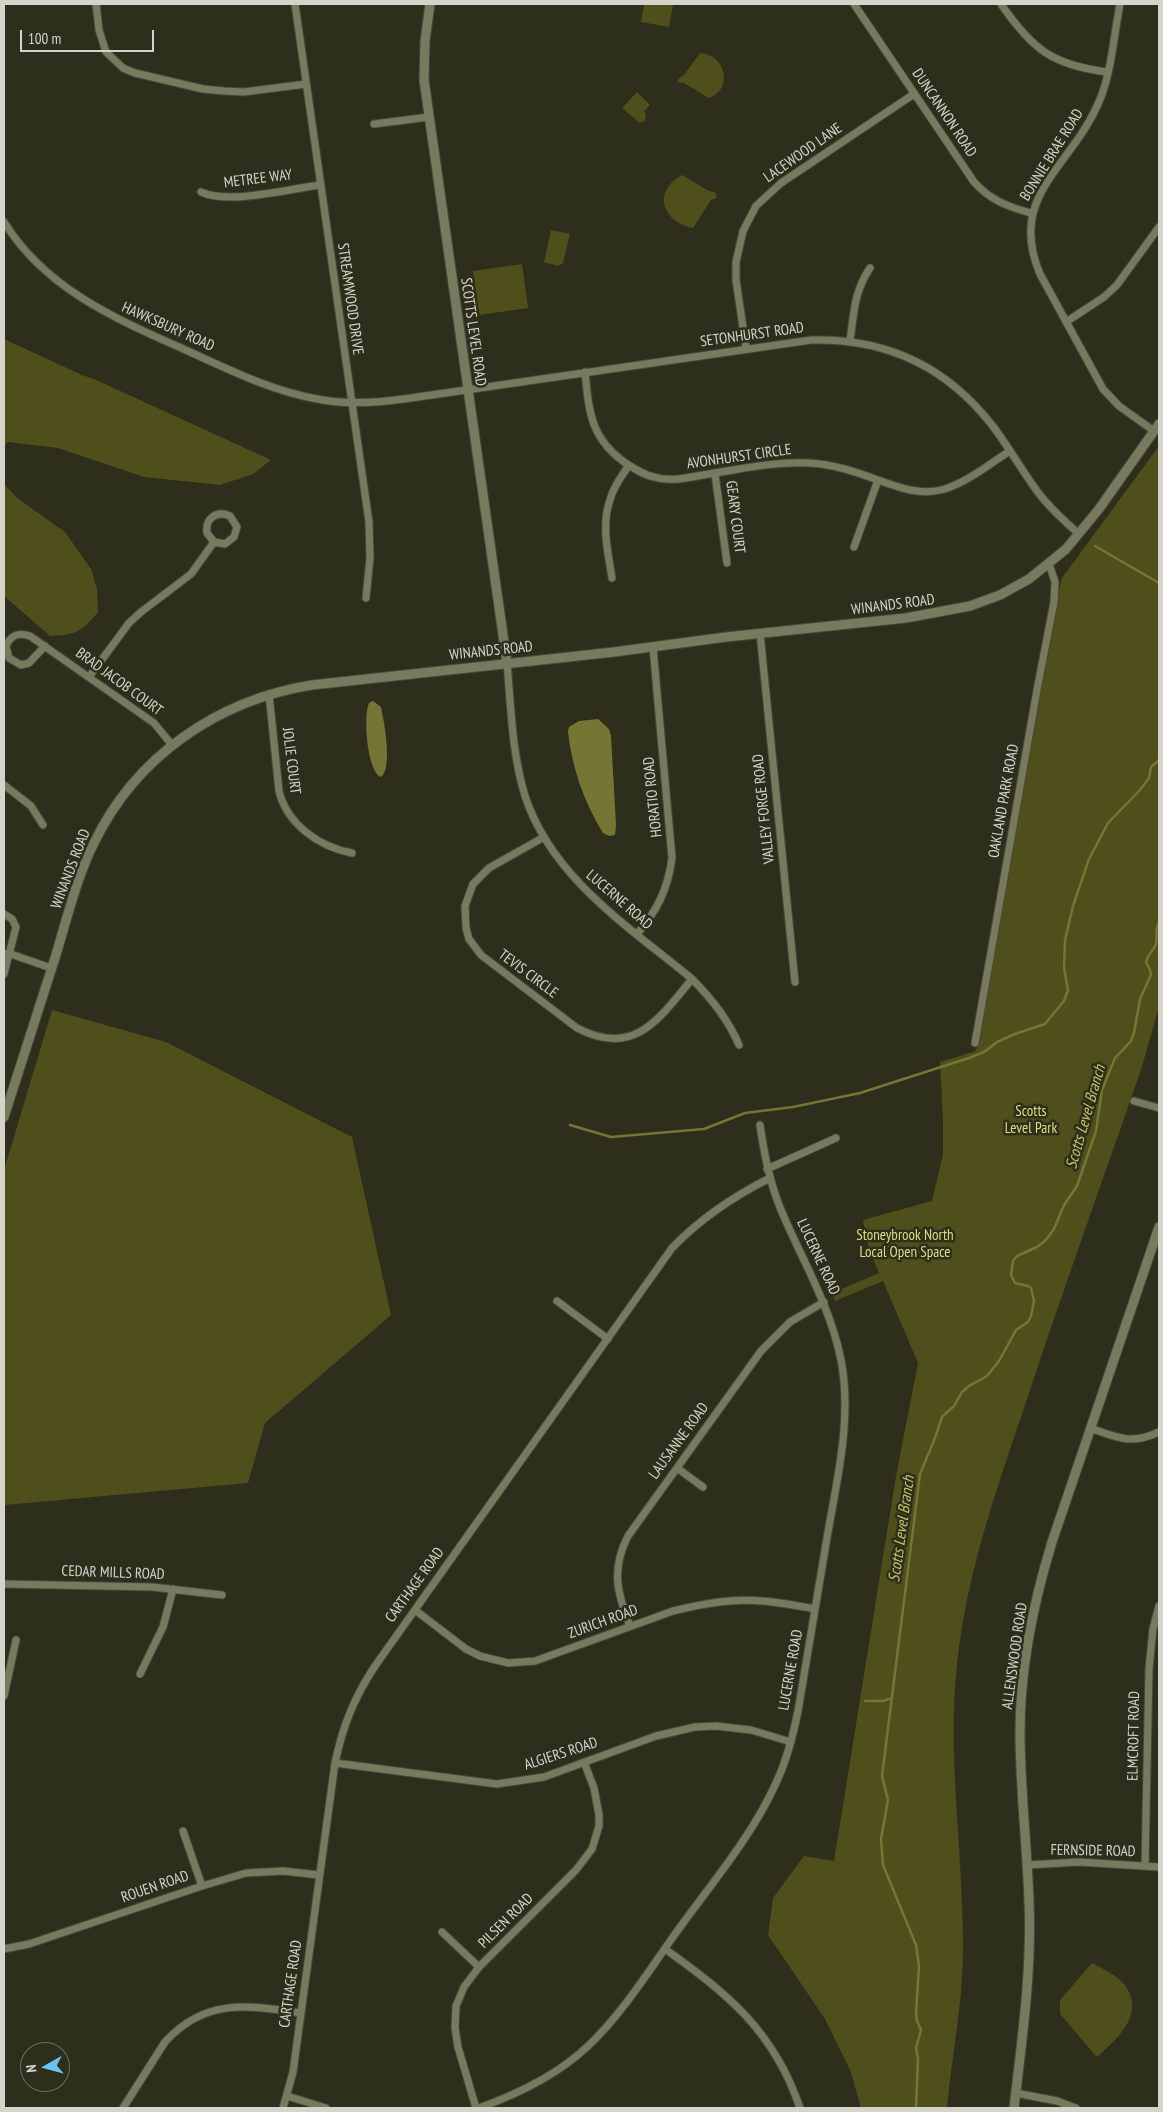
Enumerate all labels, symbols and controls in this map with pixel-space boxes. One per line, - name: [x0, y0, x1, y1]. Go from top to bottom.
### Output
- scale bar: [22, 20, 156, 52]
- text: 100 m: [28, 29, 61, 48]
- street label: DUNCANNON ROAD: [908, 65, 980, 161]
- street label: BONNIE BRAE ROAD: [1017, 106, 1087, 204]
- street label: LACEWOOD LANE: [760, 119, 846, 187]
- street label: METREE WAY: [223, 166, 293, 192]
- street label: STREAMWOOD DRIVE: [333, 242, 367, 356]
- street label: SCOTTS LEVEL ROAD: [456, 277, 490, 387]
- street label: HAWKSBURY ROAD: [119, 298, 217, 356]
- street label: SETONHURST ROAD: [699, 319, 805, 351]
- street label: AVONHURST CIRCLE: [686, 441, 792, 473]
- street label: GEARY COURT: [722, 480, 748, 554]
- street label: WINANDS ROAD: [850, 591, 936, 619]
- street label: WINANDS ROAD: [448, 638, 534, 664]
- street label: BRAD JACOB COURT: [72, 644, 166, 720]
- street label: JOLIE COURT: [278, 727, 304, 795]
- street label: OAKLAND PARK ROAD: [985, 743, 1023, 859]
- street label: VALLEY FORGE ROAD: [749, 753, 779, 865]
- street label: HORATIO ROAD: [640, 756, 666, 838]
- street label: WINANDS ROAD: [48, 827, 94, 911]
- street label: LUCERNE ROAD: [582, 866, 656, 934]
- street label: TEVIS CIRCLE: [495, 946, 561, 1002]
- water label: Scotts Level Branch: [1062, 1063, 1110, 1171]
- park label: Scotts Level Park: [1005, 1103, 1057, 1138]
- street label: LUCERNE ROAD: [793, 1216, 843, 1298]
- park label: Stoneybrook North Local Open Space: [856, 1227, 954, 1262]
- street label: LAUSANNE ROAD: [645, 1399, 713, 1483]
- water label: Scotts Level Branch: [885, 1475, 919, 1583]
- street label: CARTHAGE ROAD: [382, 1544, 448, 1626]
- street label: CEDAR MILLS ROAD: [61, 1562, 165, 1584]
- street label: ZURICH ROAD: [566, 1601, 640, 1643]
- street label: ALLENSWOOD ROAD: [999, 1602, 1031, 1710]
- street label: LUCERNE ROAD: [775, 1628, 807, 1712]
- street label: ELMCROFT ROAD: [1124, 1691, 1144, 1781]
- street label: ALGIERS ROAD: [522, 1734, 600, 1774]
- street label: FERNSIDE ROAD: [1050, 1841, 1136, 1861]
- street label: ROUEN ROAD: [119, 1867, 191, 1907]
- street label: PILSEN ROAD: [475, 1890, 537, 1952]
- street label: CARTHAGE ROAD: [276, 1939, 306, 2029]
- north arrow: [20, 2042, 70, 2092]
- text: N: [22, 2064, 40, 2074]

